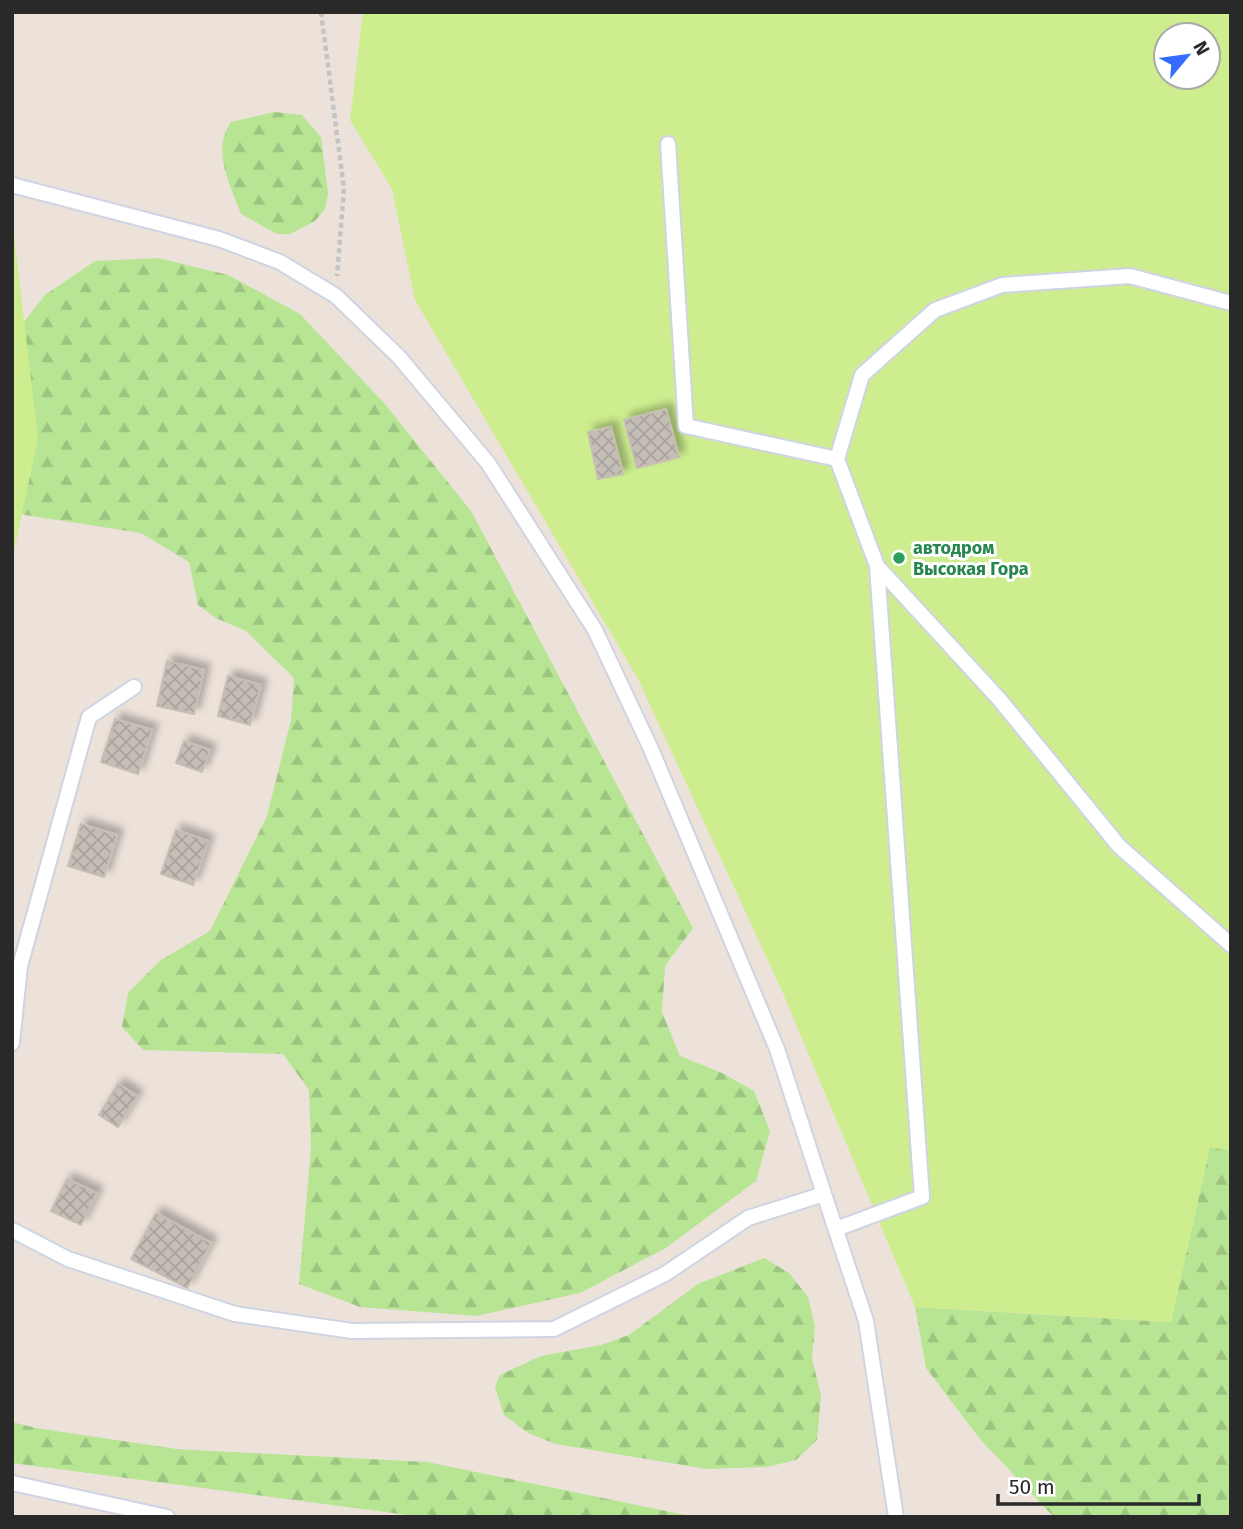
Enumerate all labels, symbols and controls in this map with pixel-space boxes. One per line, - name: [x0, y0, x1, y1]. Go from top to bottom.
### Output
- north arrow: [1152, 21, 1222, 91]
- text: N: [1188, 37, 1215, 59]
- place label: автодром Высокая Гора: [913, 537, 1029, 580]
- marker: автодром Высокая Гора: [891, 550, 907, 566]
- scale bar: [998, 1462, 1199, 1506]
- text: 50 m: [1009, 1474, 1055, 1500]

